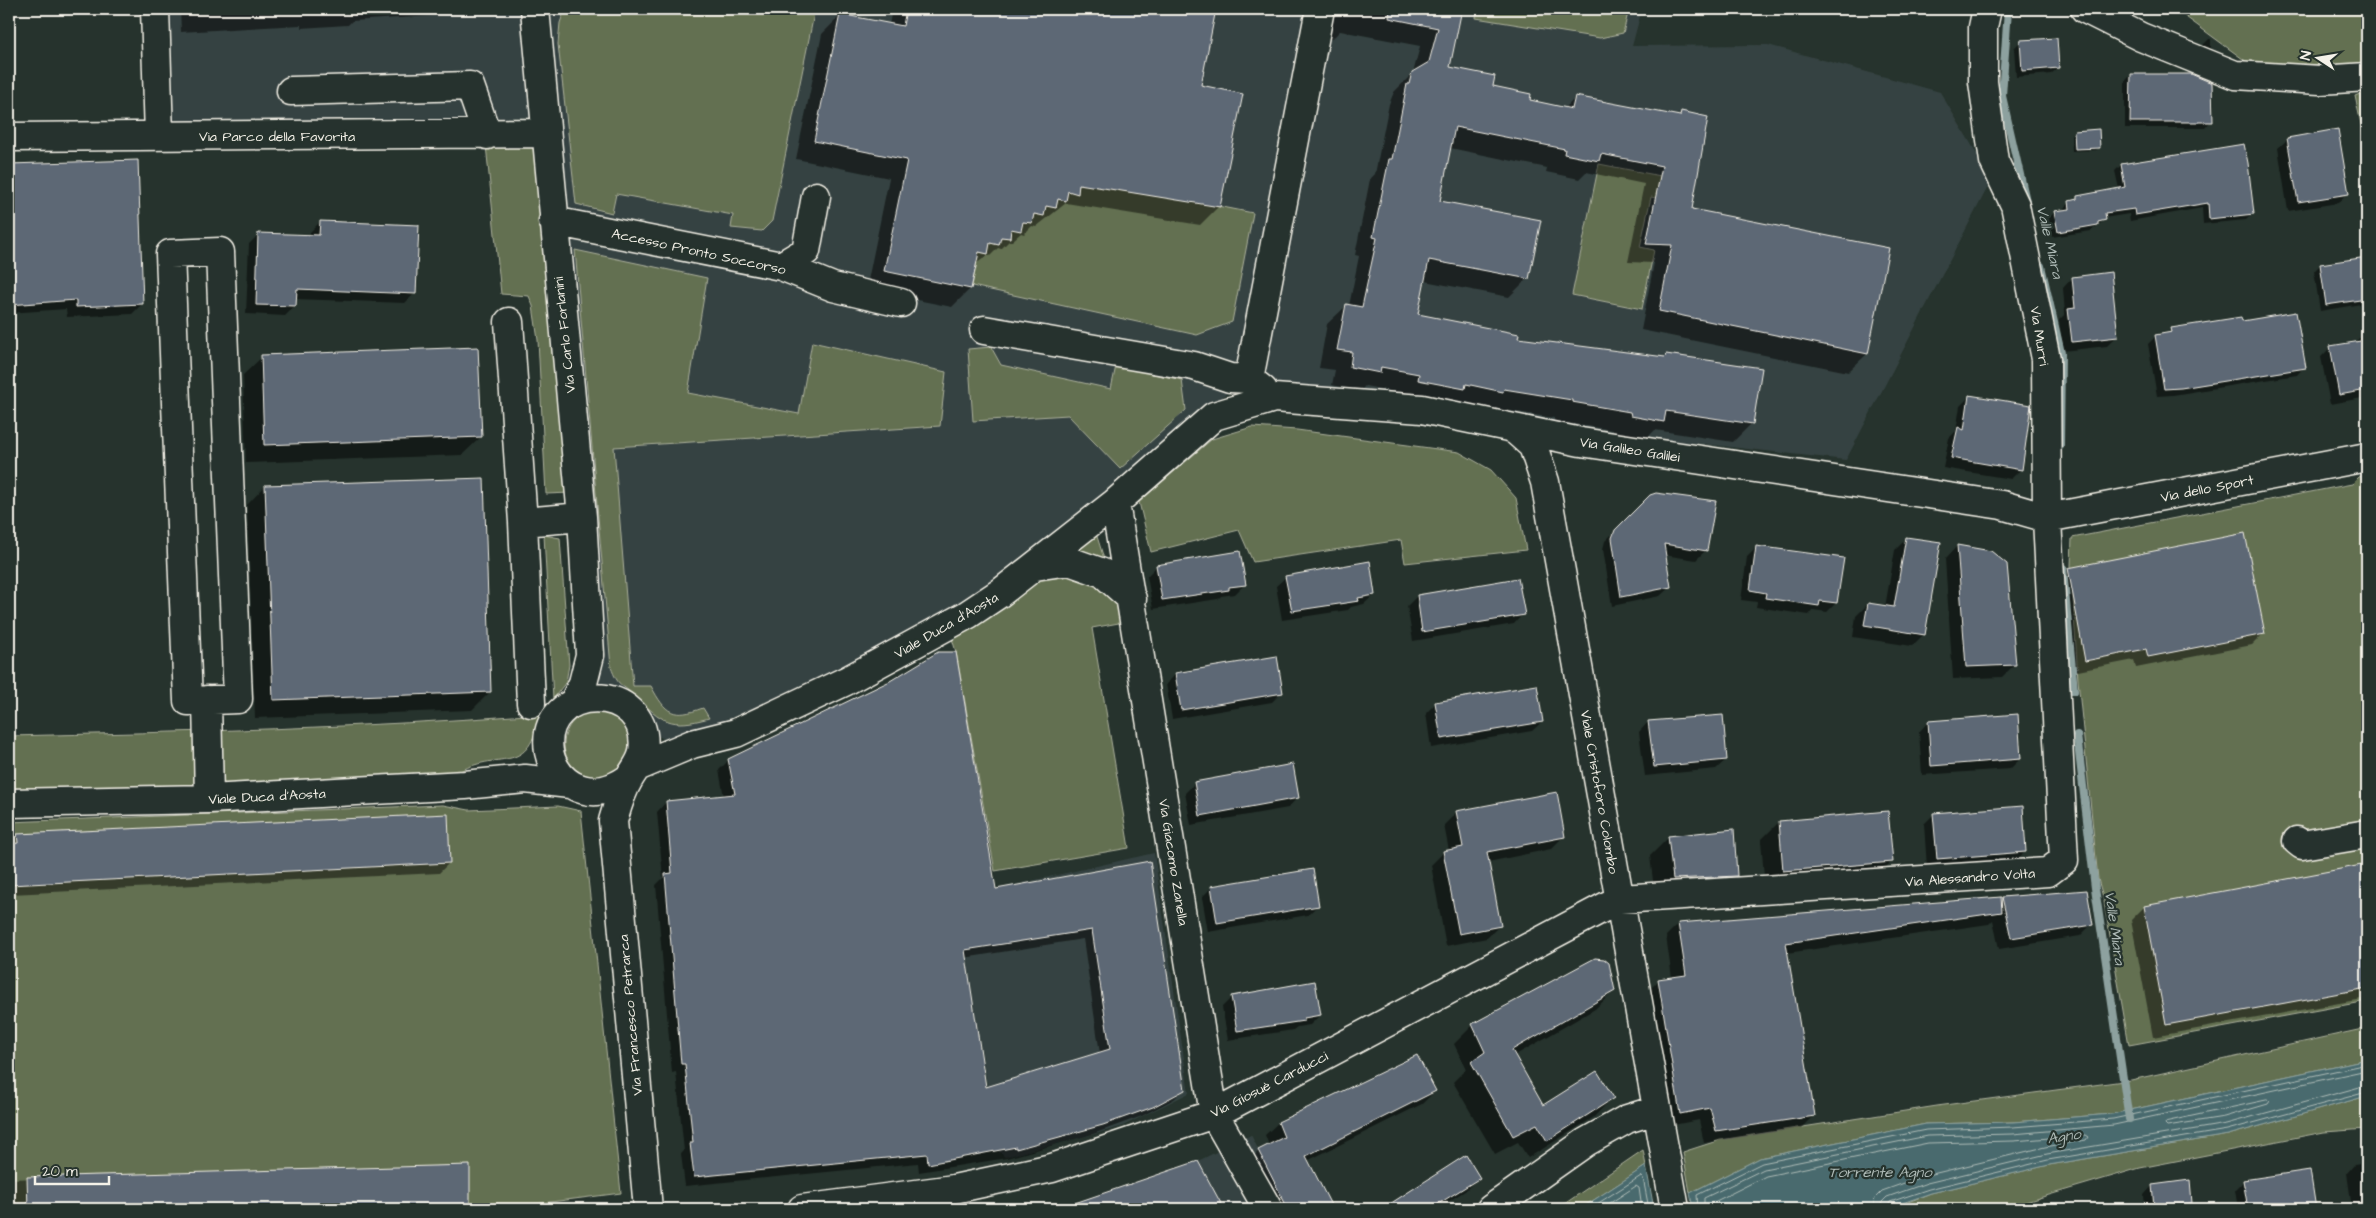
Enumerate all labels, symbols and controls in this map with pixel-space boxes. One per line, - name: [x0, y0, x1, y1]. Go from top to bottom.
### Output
- north arrow: [2294, 32, 2344, 82]
- text: N: [2296, 49, 2317, 62]
- street label: Via Parco della Favorita: [199, 127, 355, 147]
- water label: Valle Miara: [2031, 204, 2068, 282]
- street label: Accesso Pronto Soccorso: [610, 224, 788, 280]
- street label: Via Carlo Forlanini: [549, 276, 581, 394]
- street label: Via Murri: [2024, 305, 2054, 367]
- street label: Via Galileo Galilei: [1578, 432, 1681, 468]
- street label: Via dello Sport: [2159, 470, 2256, 508]
- street label: Viale Duca d'Aosta: [891, 588, 1002, 664]
- street label: Viale Cristoforo Colombo: [1575, 709, 1623, 876]
- street label: Viale Duca d'Aosta: [208, 784, 326, 810]
- street label: Via Giacomo Zanella: [1153, 797, 1193, 927]
- street label: Via Alessandro Volta: [1904, 863, 2036, 893]
- water label: Valle Miara: [2099, 890, 2130, 968]
- street label: Via Francesco Petrarca: [614, 934, 648, 1096]
- street label: Via Giosuè Carducci: [1207, 1047, 1332, 1123]
- water label: Agno: [2046, 1123, 2084, 1150]
- scale bar: [35, 1153, 109, 1185]
- text: 20 m: [42, 1161, 78, 1182]
- water label: Torrente Agno: [1828, 1162, 1933, 1184]

